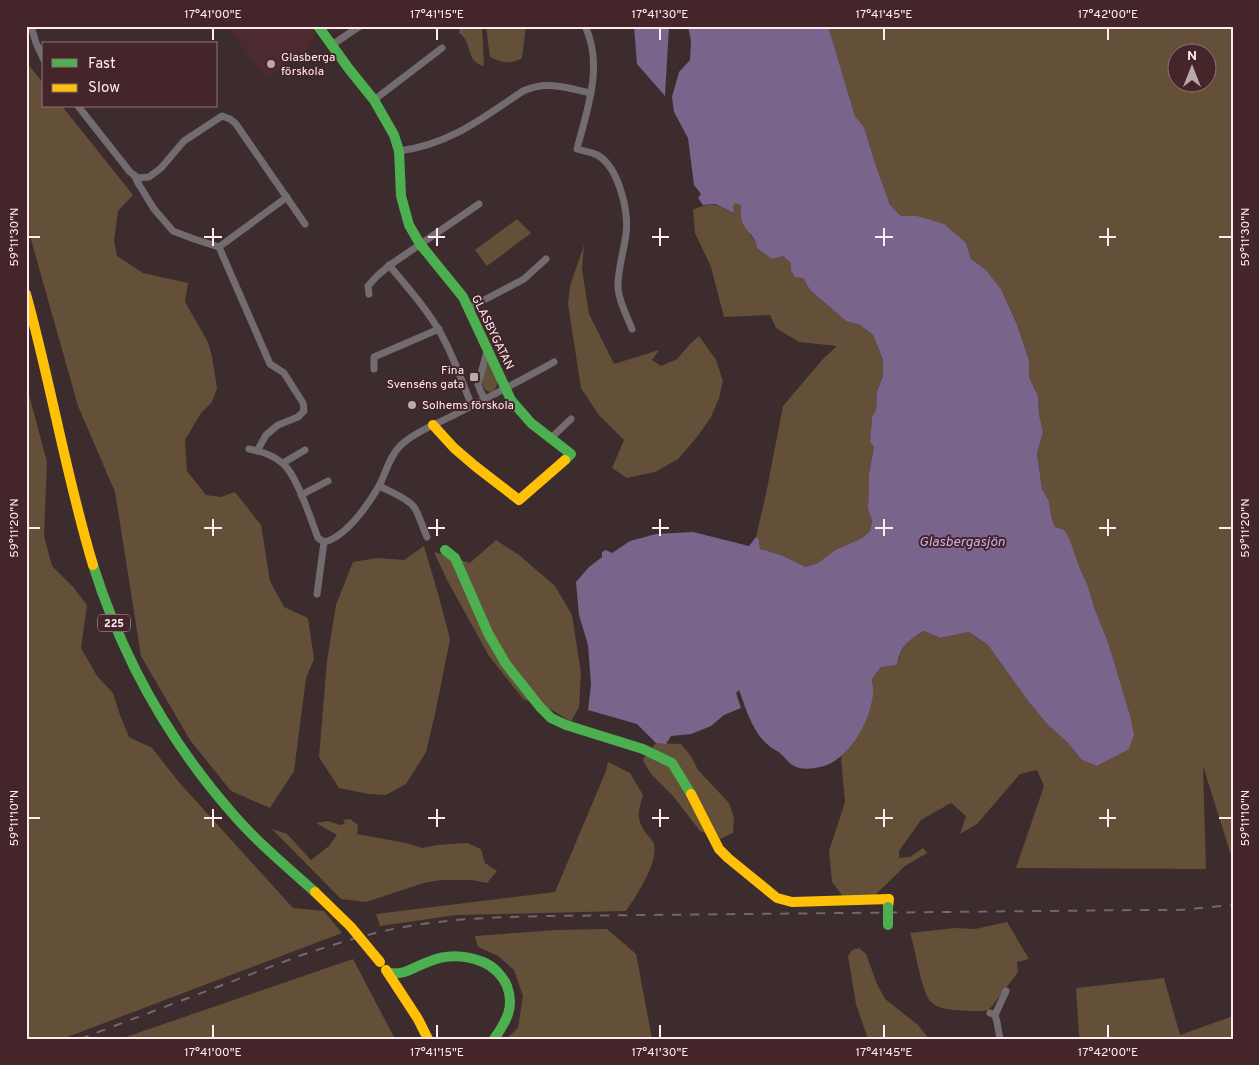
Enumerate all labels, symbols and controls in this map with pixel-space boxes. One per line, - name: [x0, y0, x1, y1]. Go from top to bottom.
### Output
- text: 17°41'00"E: [184, 7, 242, 23]
- text: 17°41'15"E: [410, 7, 464, 23]
- text: 17°41'30"E: [632, 7, 688, 23]
- text: 17°41'45"E: [855, 7, 913, 23]
- text: 17°42'00"E: [1078, 7, 1138, 23]
- legend: [42, 42, 218, 108]
- north arrow: [1166, 42, 1216, 92]
- text: N: [1187, 48, 1197, 65]
- place label: Glasberga förskola: [281, 50, 335, 80]
- text: Fast: [88, 55, 116, 74]
- marker: Glasberga förskola: [265, 58, 277, 70]
- text: Slow: [88, 79, 120, 98]
- text: 59°11'30"N: [7, 207, 23, 267]
- text: 59°11'30"N: [1238, 207, 1254, 267]
- street label: GLASBYGATAN: [467, 292, 517, 372]
- place label: Fina Svenséns gata: [387, 363, 464, 393]
- marker: Fina Svenséns gata: [468, 371, 480, 383]
- place label: Solhems förskola: [422, 398, 514, 414]
- marker: Solhems förskola: [406, 399, 418, 411]
- text: 59°11'20"N: [7, 498, 23, 558]
- text: 59°11'20"N: [1238, 498, 1254, 558]
- water label: Glasbergasjön: [919, 534, 1005, 551]
- road number: 225: [98, 614, 130, 632]
- text: 59°11'10"N: [7, 790, 23, 846]
- text: 59°11'10"N: [1238, 790, 1254, 846]
- text: 17°41'00"E: [184, 1045, 242, 1061]
- text: 17°41'15"E: [410, 1045, 464, 1061]
- text: 17°41'30"E: [632, 1045, 688, 1061]
- text: 17°41'45"E: [855, 1045, 913, 1061]
- text: 17°42'00"E: [1078, 1045, 1138, 1061]

